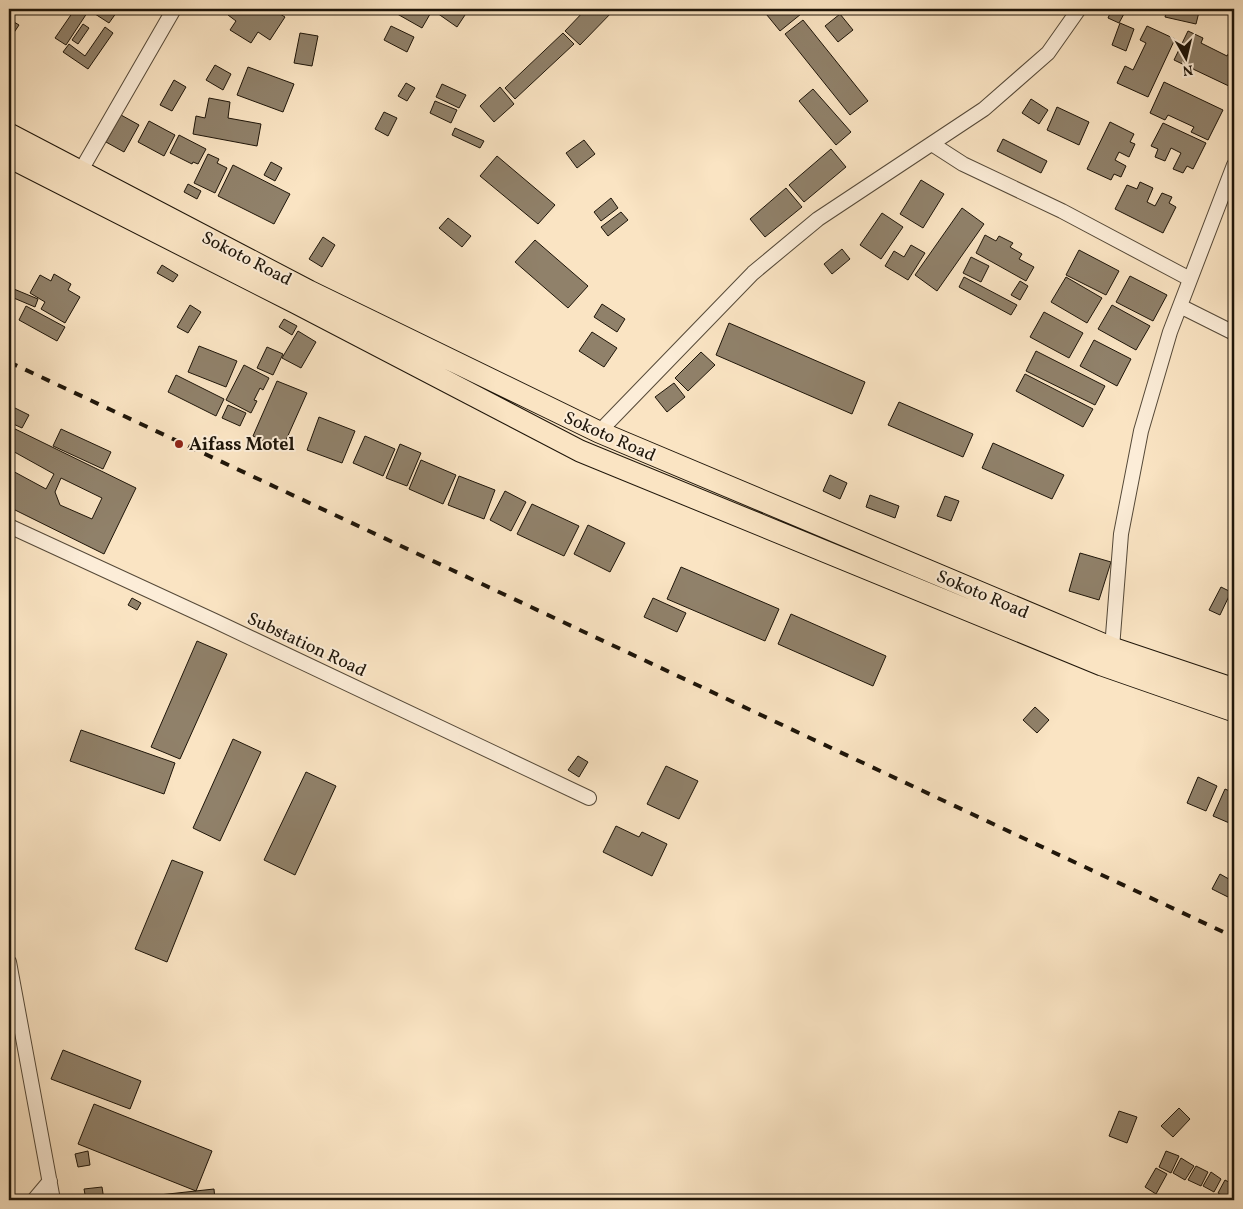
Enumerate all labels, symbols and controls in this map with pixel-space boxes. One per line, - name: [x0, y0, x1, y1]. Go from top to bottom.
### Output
- north arrow: [1160, 32, 1210, 82]
- text: N: [1181, 59, 1194, 80]
- street label: Sokoto Road: [197, 226, 296, 293]
- street label: Sokoto Road: [559, 406, 659, 469]
- place label: Aifass Motel: [189, 433, 295, 458]
- marker: Aifass Motel: [173, 438, 185, 450]
- street label: Sokoto Road: [932, 565, 1033, 626]
- street label: Substation Road: [243, 607, 370, 684]

